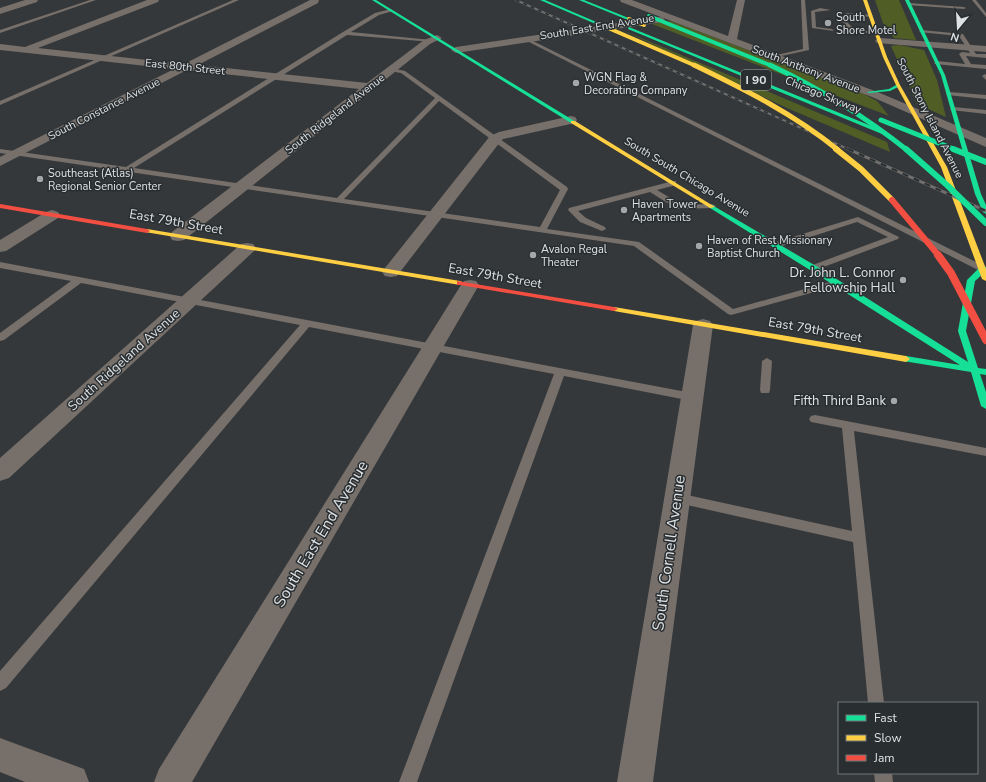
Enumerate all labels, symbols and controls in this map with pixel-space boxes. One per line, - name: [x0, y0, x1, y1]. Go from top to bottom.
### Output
- north arrow: [938, 8, 978, 48]
- place label: South Shore Motel: [836, 10, 897, 38]
- street label: South East End Avenue: [539, 11, 655, 43]
- marker: South Shore Motel: [823, 18, 833, 28]
- text: N: [949, 29, 961, 45]
- street label: South Anthony Avenue: [750, 41, 862, 97]
- street label: East 80th Street: [144, 55, 226, 79]
- street label: South Stony Island Avenue: [893, 55, 967, 181]
- street label: South Ridgeland Avenue: [282, 70, 388, 158]
- place label: WGN Flag & Decorating Company: [584, 70, 688, 98]
- road number: I 90: [741, 70, 771, 90]
- street label: Chicago Skyway: [783, 73, 864, 117]
- street label: South Constance Avenue: [46, 74, 163, 144]
- marker: WGN Flag & Decorating Company: [571, 78, 581, 88]
- street label: South South Chicago Avenue: [621, 134, 753, 221]
- place label: Southeast (Atlas) Regional Senior Center: [48, 166, 161, 194]
- marker: Southeast (Atlas) Regional Senior Center: [35, 174, 45, 184]
- place label: Haven Tower Apartments: [632, 197, 697, 225]
- street label: East 79th Street: [128, 205, 225, 239]
- marker: Haven Tower Apartments: [619, 205, 629, 215]
- place label: Haven of Rest Missionary Baptist Church: [707, 233, 833, 261]
- marker: Haven of Rest Missionary Baptist Church: [694, 241, 704, 251]
- place label: Avalon Regal Theater: [541, 242, 608, 270]
- marker: Avalon Regal Theater: [528, 250, 538, 260]
- street label: East 79th Street: [447, 259, 544, 293]
- place label: Dr. John L. Connor Fellowship Hall: [789, 264, 895, 297]
- marker: Dr. John L. Connor Fellowship Hall: [898, 275, 908, 285]
- street label: South Ridgeland Avenue: [64, 305, 184, 415]
- street label: East 79th Street: [767, 313, 864, 347]
- place label: Fifth Third Bank: [793, 392, 886, 410]
- marker: Fifth Third Bank: [889, 396, 899, 406]
- street label: South East End Avenue: [268, 456, 374, 612]
- street label: South Cornell Avenue: [647, 474, 691, 632]
- legend: [838, 702, 978, 774]
- text: Fast: [874, 710, 897, 726]
- text: Slow: [874, 730, 902, 746]
- text: Jam: [873, 750, 895, 766]

